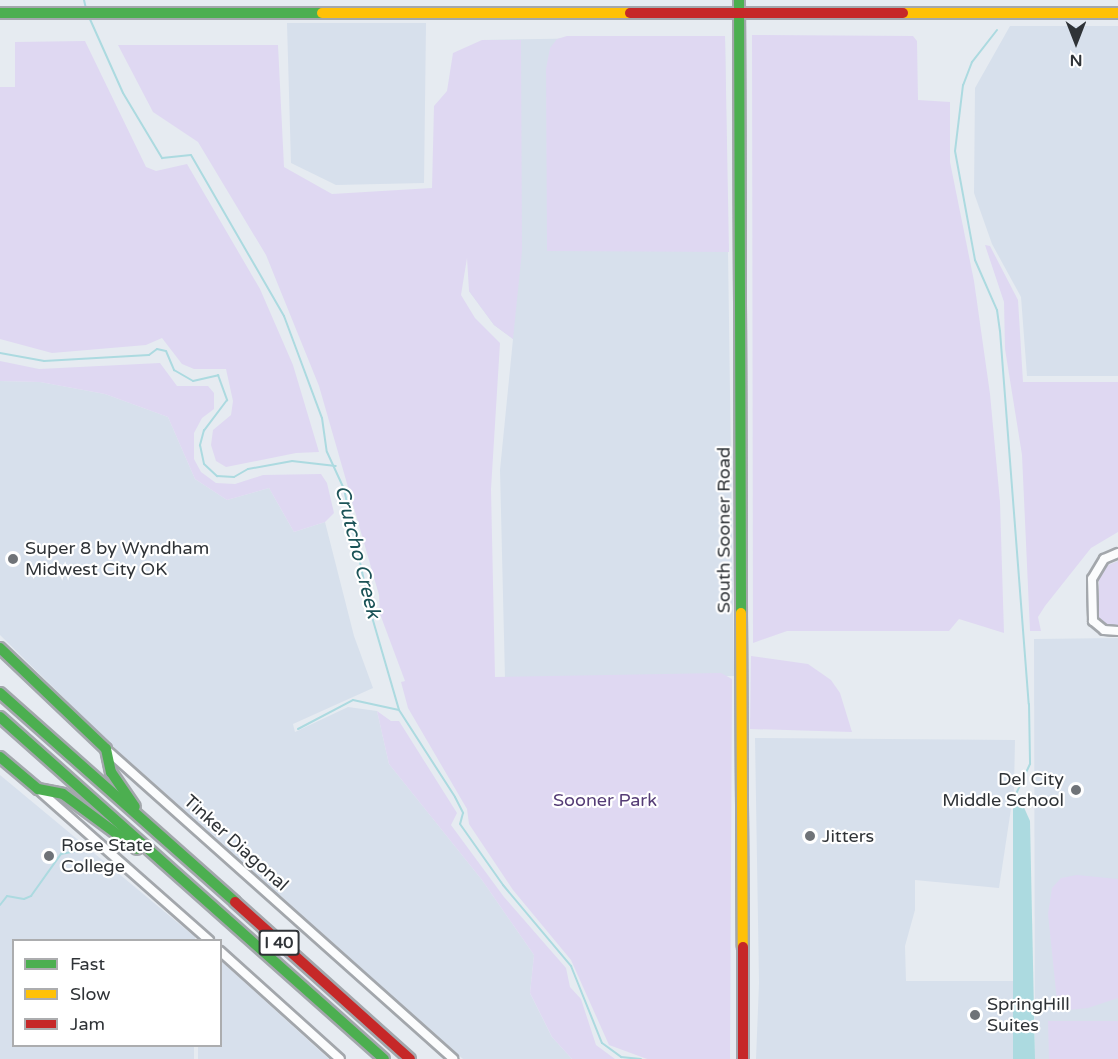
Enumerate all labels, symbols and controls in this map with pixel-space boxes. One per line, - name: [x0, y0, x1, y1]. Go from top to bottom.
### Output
- north arrow: [1046, 12, 1106, 72]
- text: N: [1070, 50, 1082, 70]
- street label: South Sooner Road: [713, 447, 735, 613]
- water label: Crutcho Creek: [329, 483, 385, 621]
- place label: Super 8 by Wyndham Midwest City OK: [25, 538, 209, 580]
- marker: Super 8 by Wyndham Midwest City OK: [6, 552, 20, 566]
- place label: Del City Middle School: [942, 769, 1064, 812]
- marker: Del City Middle School: [1069, 783, 1083, 797]
- park label: Sooner Park: [553, 789, 657, 811]
- street label: Tinker Diagonal: [179, 790, 293, 896]
- place label: Jitters: [822, 825, 874, 847]
- marker: Jitters: [803, 829, 817, 843]
- place label: Rose State College: [61, 835, 153, 878]
- marker: Rose State College: [42, 849, 56, 863]
- road number: I 40: [258, 930, 300, 956]
- legend: [12, 939, 222, 1047]
- text: Fast: [70, 953, 105, 975]
- text: Slow: [70, 983, 111, 1005]
- place label: SpringHill Suites: [987, 994, 1070, 1036]
- marker: SpringHill Suites: [968, 1008, 982, 1022]
- text: Jam: [70, 1013, 105, 1035]

